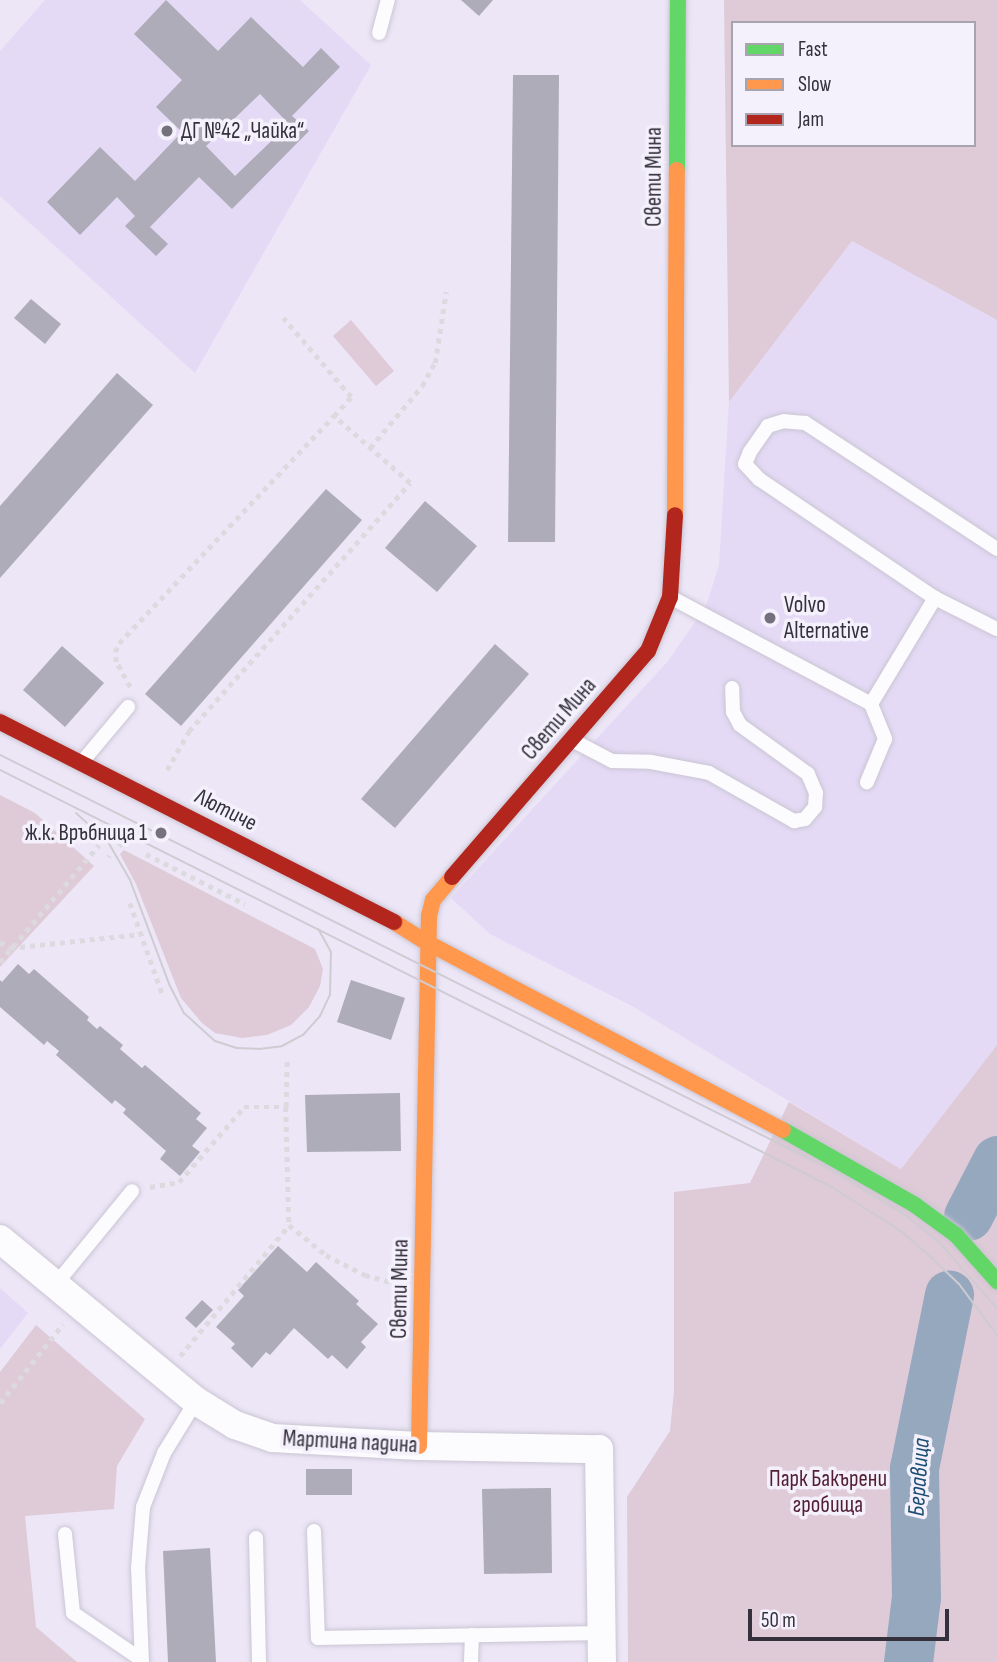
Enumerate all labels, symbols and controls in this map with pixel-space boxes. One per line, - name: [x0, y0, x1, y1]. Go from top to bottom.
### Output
- legend: [731, 21, 976, 147]
- text: Fast: [798, 37, 828, 62]
- text: Slow: [798, 72, 831, 97]
- text: Jam: [798, 107, 824, 132]
- place label: ДГ №42 „Чайка“: [181, 117, 304, 145]
- marker: ДГ №42 „Чайка“: [159, 123, 175, 139]
- street label: Свети Мина: [640, 127, 668, 227]
- place label: Volvo Alternative: [784, 591, 869, 645]
- marker: Volvo Alternative: [762, 610, 778, 626]
- street label: Свети Мина: [516, 672, 602, 766]
- street label: Лютиче: [190, 783, 262, 837]
- place label: ж.к. Връбница 1: [25, 819, 147, 847]
- marker: ж.к. Връбница 1: [153, 825, 169, 841]
- street label: Свети Мина: [385, 1239, 415, 1339]
- street label: Мартина падина: [282, 1425, 418, 1459]
- water label: Беравица: [902, 1437, 936, 1517]
- park label: Парк Бакърени гробища: [769, 1465, 887, 1519]
- scale bar: [752, 1596, 953, 1640]
- text: 50 m: [761, 1608, 796, 1633]

